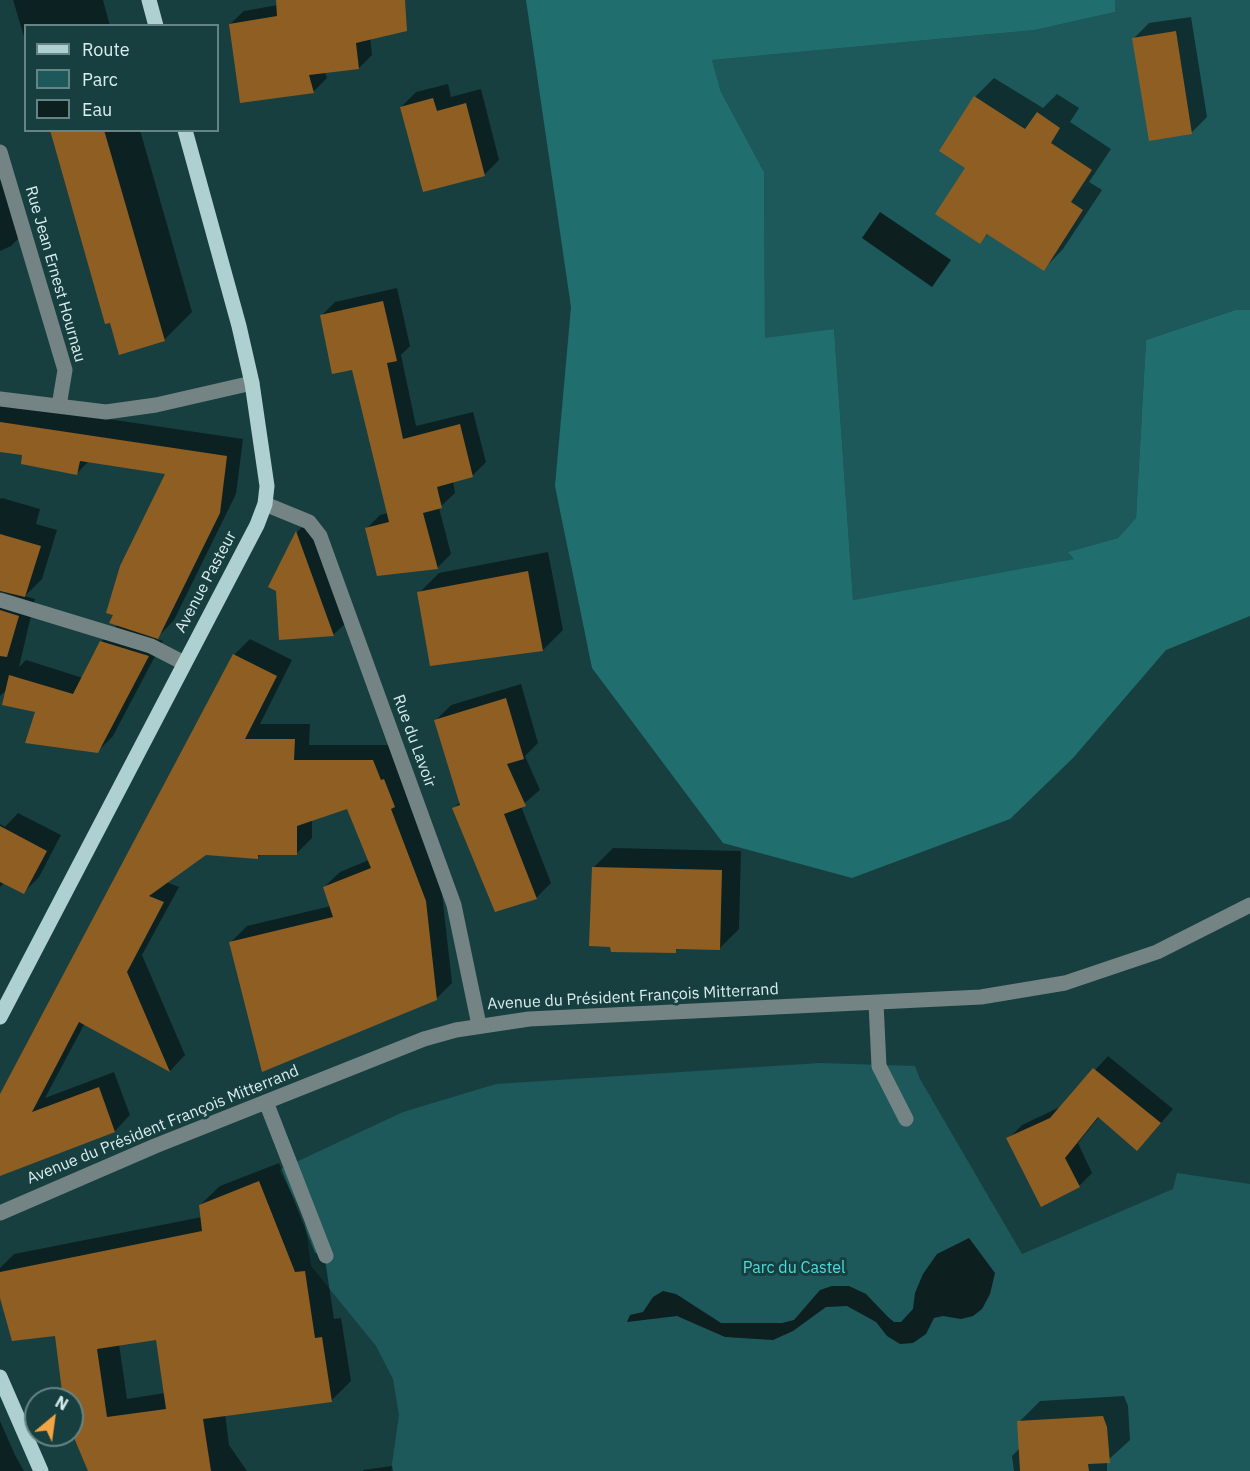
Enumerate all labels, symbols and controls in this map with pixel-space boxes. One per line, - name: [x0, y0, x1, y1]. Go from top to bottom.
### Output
- legend: [24, 24, 219, 132]
- text: Route: [82, 38, 130, 61]
- text: Parc: [82, 68, 118, 91]
- text: Eau: [82, 98, 112, 121]
- street label: Rue Jean Ernest Hournau: [21, 184, 89, 364]
- street label: Avenue Pasteur: [171, 528, 241, 636]
- street label: Rue du Lavoir: [388, 692, 440, 790]
- street label: Avenue du Président François Mitterrand: [487, 980, 779, 1014]
- street label: Avenue du Président François Mitterrand: [24, 1061, 302, 1189]
- park label: Parc du Castel: [743, 1258, 845, 1278]
- north arrow: [24, 1387, 84, 1447]
- text: N: [52, 1391, 72, 1415]

